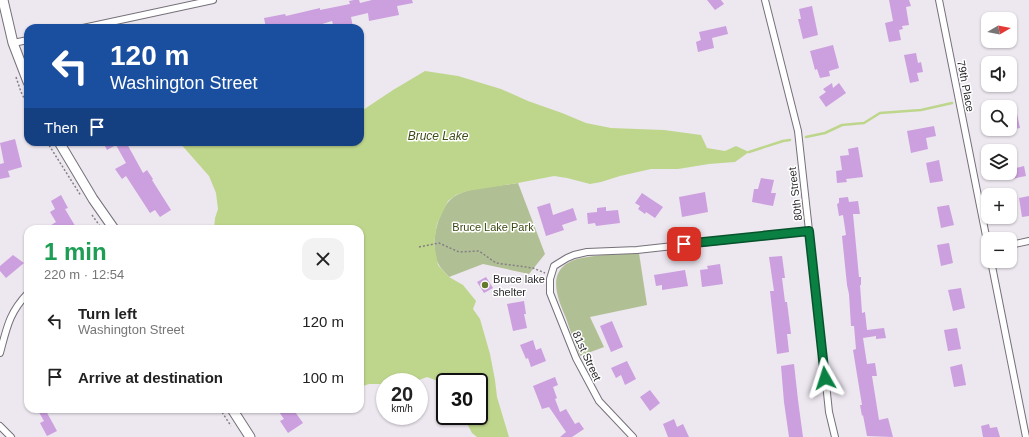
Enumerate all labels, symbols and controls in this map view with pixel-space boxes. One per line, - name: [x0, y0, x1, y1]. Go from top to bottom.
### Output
- north arrow: [981, 12, 1017, 48]
- map controls: [981, 12, 1017, 268]
- icon: left: [44, 40, 96, 92]
- text: 120 m: [110, 40, 189, 71]
- button: sound: [981, 56, 1017, 92]
- street label: 79th Place: [955, 59, 977, 113]
- text: Washington Street: [110, 73, 257, 93]
- button: search: [981, 100, 1017, 136]
- icon: arrive: [86, 116, 108, 138]
- text: Then: [44, 119, 78, 136]
- water label: Bruce Lake: [408, 129, 469, 143]
- button: layers: [981, 144, 1017, 180]
- street label: 80th Street: [786, 167, 804, 221]
- button: +: [981, 188, 1017, 224]
- park label: Bruce Lake Park: [452, 221, 534, 233]
- pin: [667, 227, 701, 261]
- button: −: [981, 232, 1017, 268]
- icon: arrive: [673, 233, 695, 255]
- text: 1 min: [44, 238, 107, 265]
- button: close: [302, 238, 344, 280]
- text: 220 m · 12:54: [44, 267, 124, 282]
- place label: Bruce lake shelter: [493, 273, 545, 298]
- marker: Bruce lake shelter: [480, 280, 490, 290]
- text: Turn left: [78, 305, 137, 322]
- icon: left: [44, 310, 66, 332]
- text: 120 m: [302, 313, 344, 330]
- text: Washington Street: [78, 322, 184, 337]
- street label: 81st Street: [570, 329, 604, 383]
- position arrow: [804, 357, 846, 399]
- icon: arrive: [44, 366, 66, 388]
- text: Arrive at destination: [78, 369, 223, 386]
- text: 100 m: [302, 369, 344, 386]
- speed limit sign: 30: [436, 373, 488, 425]
- text: 20: [391, 383, 413, 405]
- text: km/h: [391, 403, 413, 414]

